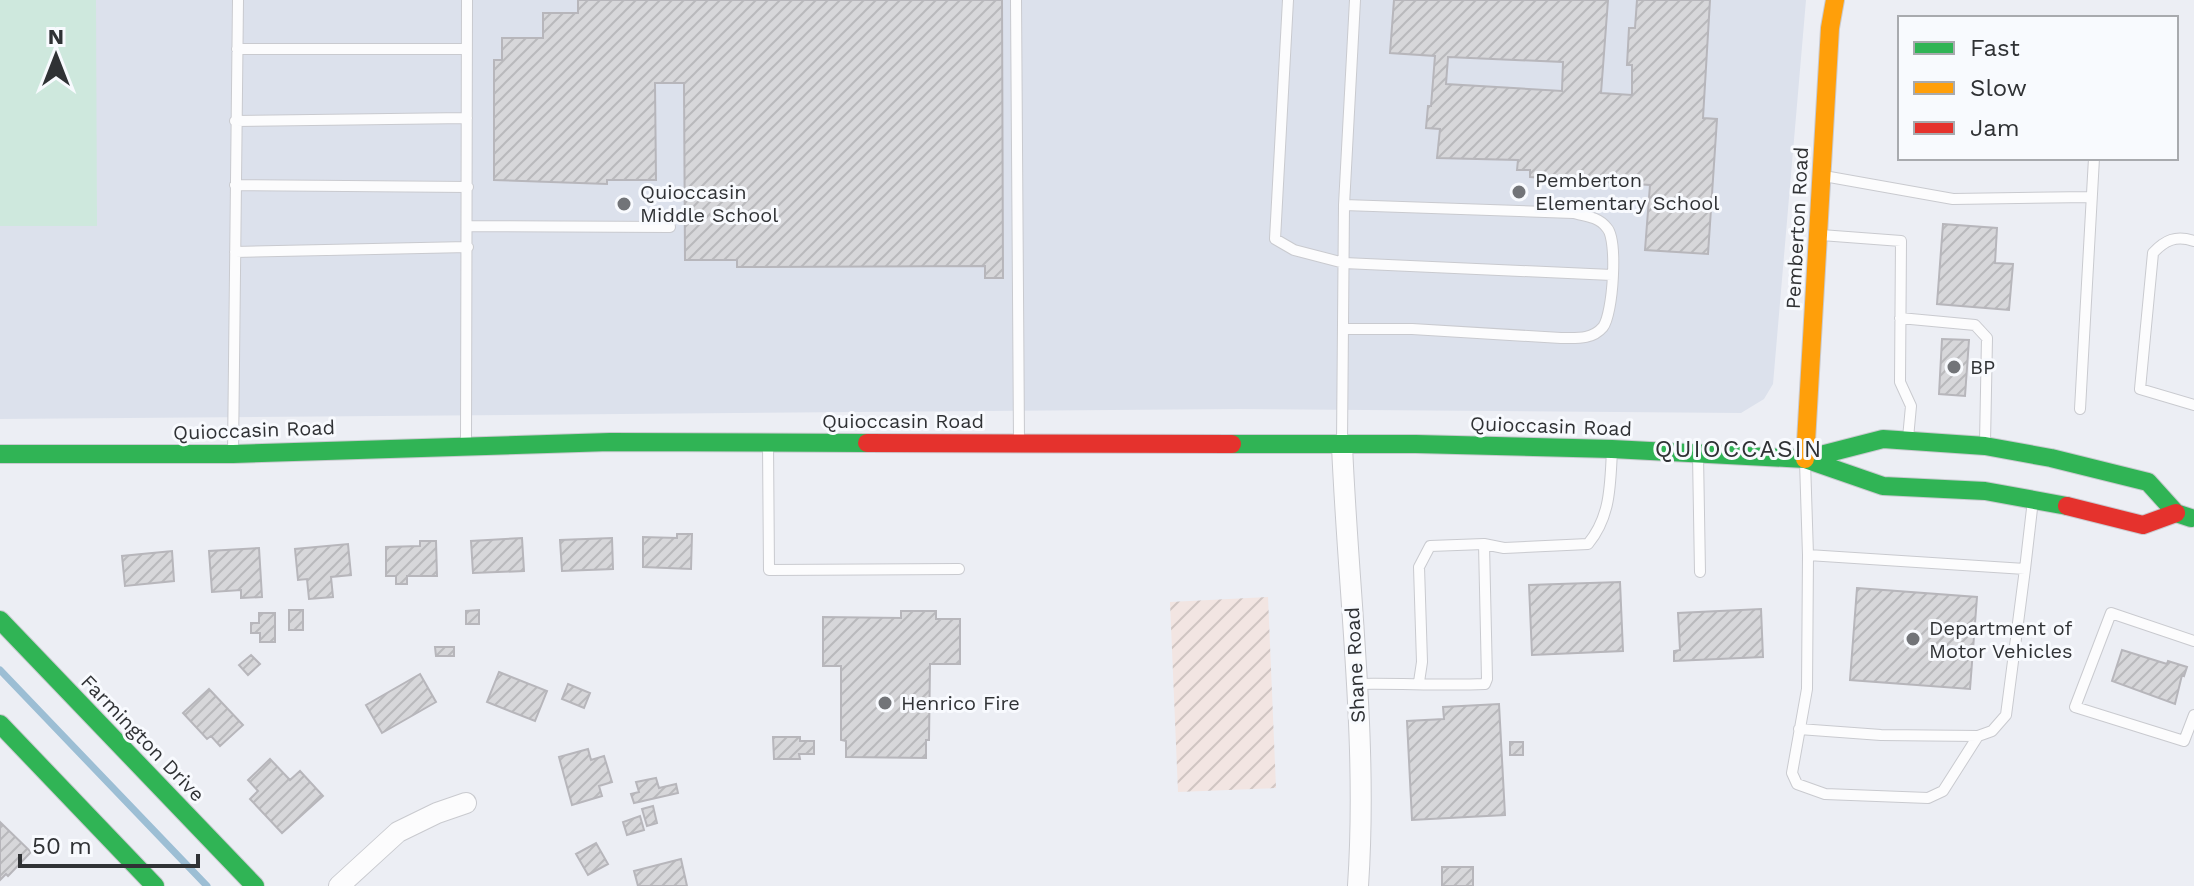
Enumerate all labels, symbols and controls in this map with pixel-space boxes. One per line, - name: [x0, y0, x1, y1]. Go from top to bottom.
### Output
- north arrow: [16, 16, 96, 96]
- legend: [1898, 16, 2178, 160]
- text: N: [48, 24, 64, 49]
- text: Fast: [1970, 34, 2020, 62]
- text: Slow: [1970, 74, 2027, 102]
- text: Jam: [1970, 114, 2020, 142]
- street label: Pemberton Road: [1781, 146, 1813, 310]
- place label: Pemberton Elementary School: [1535, 168, 1719, 215]
- place label: Quioccasin Middle School: [640, 180, 778, 227]
- marker: Pemberton Elementary School: [1510, 183, 1528, 201]
- marker: Quioccasin Middle School: [615, 195, 633, 213]
- place label: BP: [1970, 355, 1995, 379]
- marker: BP: [1945, 358, 1963, 376]
- street label: Quioccasin Road: [822, 409, 984, 433]
- street label: Quioccasin Road: [1470, 411, 1632, 441]
- street label: Quioccasin Road: [173, 415, 335, 445]
- district label: QUIOCCASIN: [1655, 435, 1823, 463]
- street label: Shane Road: [1340, 606, 1370, 724]
- place label: Department of Motor Vehicles: [1929, 616, 2073, 663]
- marker: Department of Motor Vehicles: [1904, 630, 1922, 648]
- street label: Farmington Drive: [76, 669, 210, 807]
- place label: Henrico Fire: [901, 691, 1020, 715]
- marker: Henrico Fire: [876, 694, 894, 712]
- scale bar: [20, 818, 198, 868]
- text: 50 m: [32, 832, 92, 860]

